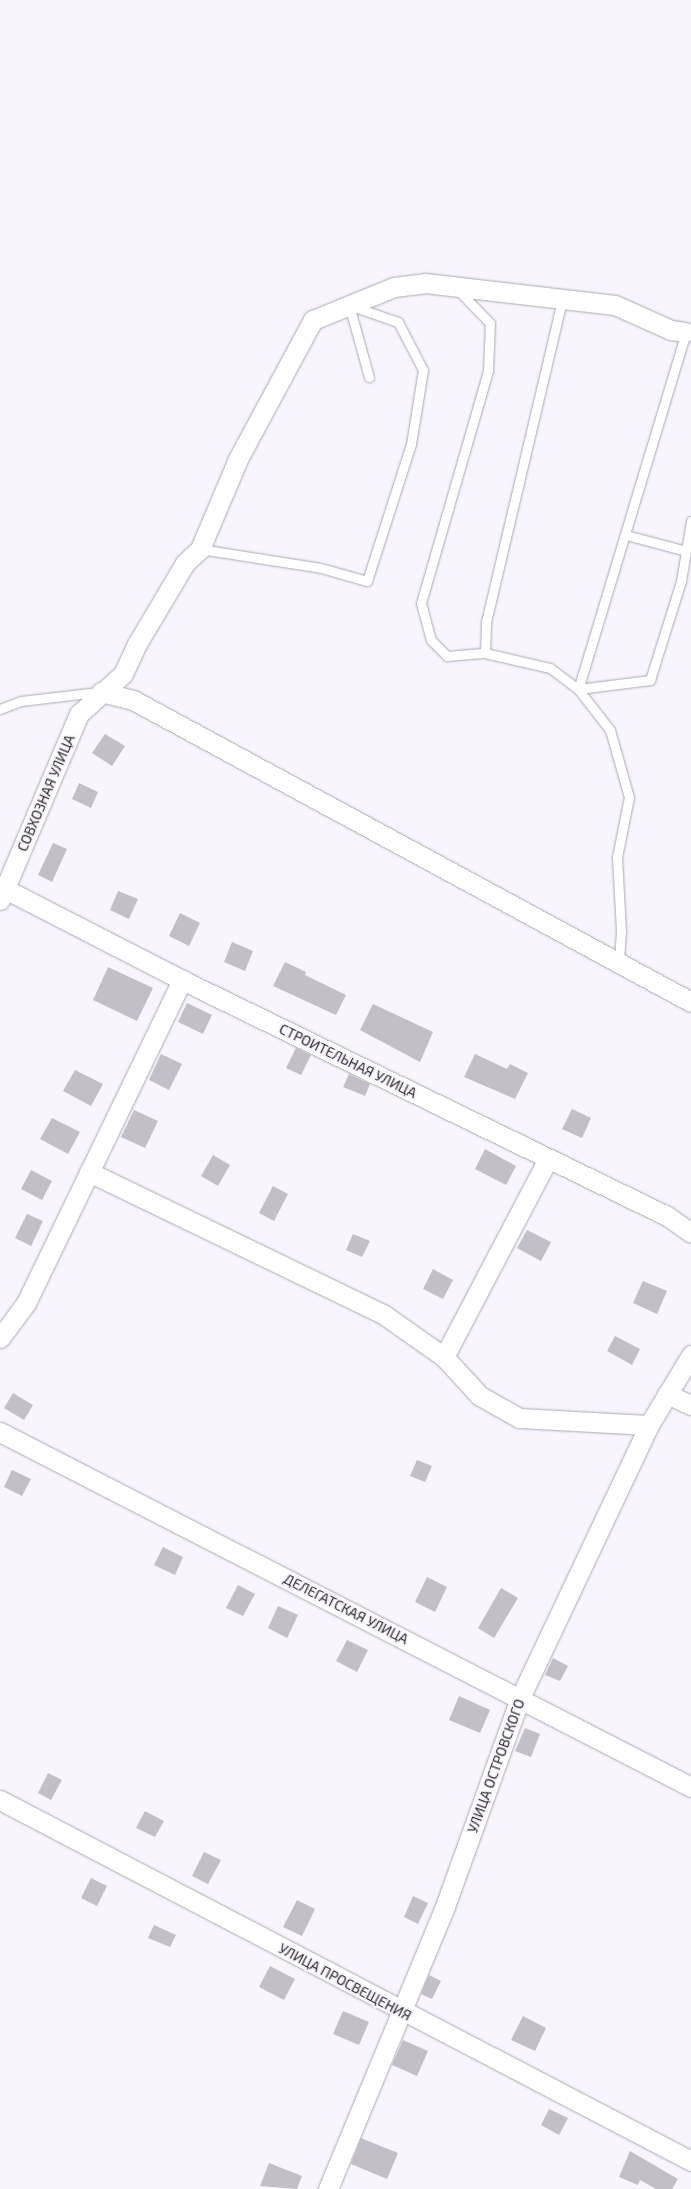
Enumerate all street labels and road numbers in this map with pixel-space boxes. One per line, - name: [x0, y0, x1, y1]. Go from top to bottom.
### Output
- street label: СОВХОЗНАЯ УЛИЦА: [14, 732, 78, 854]
- street label: СТРОИТЕЛЬНАЯ УЛИЦА: [276, 1020, 420, 1102]
- street label: ДЕЛЕГАТСКАЯ УЛИЦА: [281, 1570, 411, 1648]
- street label: УЛИЦА ОСТРОВСКОГО: [464, 1697, 528, 1835]
- street label: УЛИЦА ПРОСВЕЩЕНИЯ: [276, 1940, 414, 2024]

